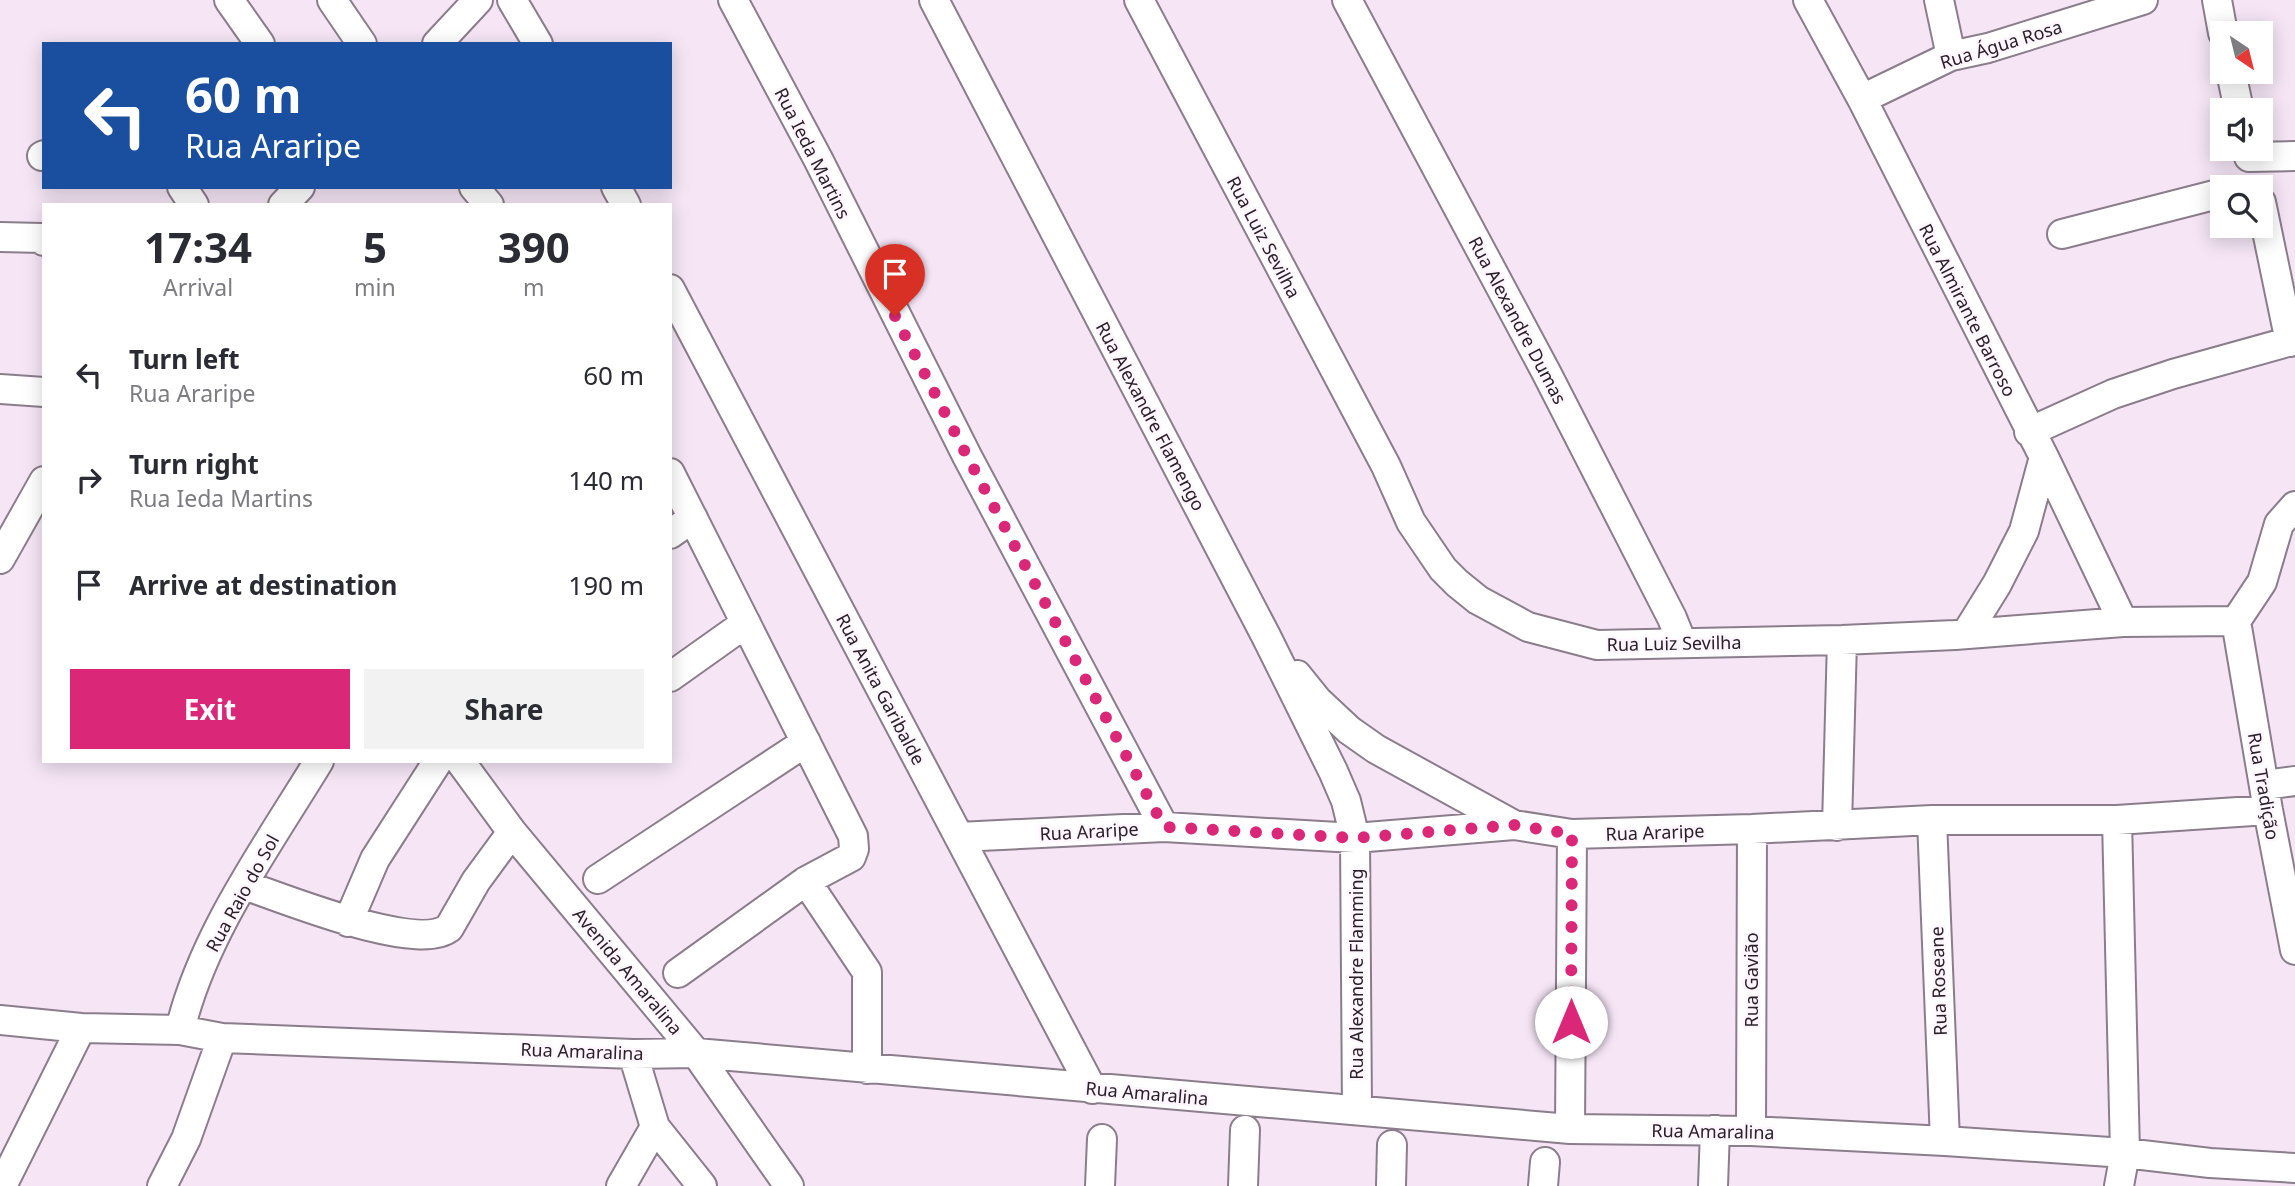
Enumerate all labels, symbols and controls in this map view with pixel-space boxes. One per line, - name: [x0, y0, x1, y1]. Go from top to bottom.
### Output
- street label: Rua Água Rosa: [1937, 14, 2065, 74]
- north arrow: [2210, 21, 2273, 84]
- map controls: [2210, 21, 2273, 238]
- text: 60 m: [185, 61, 302, 127]
- icon: left: [70, 70, 161, 161]
- street label: Rua Ieda Martins: [770, 83, 856, 223]
- button: sound: [2210, 98, 2273, 161]
- text: Rua Araripe: [185, 124, 361, 167]
- street label: Rua Luiz Sevilha: [1222, 172, 1306, 302]
- button: search: [2210, 175, 2273, 238]
- text: 17:34: [144, 218, 252, 275]
- text: 5: [363, 218, 387, 275]
- text: 390: [498, 218, 570, 275]
- street label: Rua Almirante Barroso: [1914, 219, 2022, 401]
- street label: Rua Alexandre Dumas: [1464, 232, 1572, 408]
- pin: [865, 244, 925, 316]
- icon: arrive: [876, 255, 914, 293]
- text: Arrival: [163, 271, 233, 303]
- text: min: [354, 271, 396, 303]
- text: m: [523, 271, 545, 303]
- street label: Rua Alexandre Flamengo: [1091, 317, 1211, 515]
- text: Turn left: [129, 341, 240, 377]
- icon: left: [70, 356, 108, 394]
- text: 60 m: [583, 357, 644, 393]
- text: Rua Araripe: [129, 377, 256, 409]
- text: Turn right: [129, 446, 259, 482]
- icon: right: [70, 461, 108, 499]
- text: 140 m: [568, 462, 644, 498]
- text: Rua Ieda Martins: [129, 482, 313, 514]
- icon: arrive: [70, 566, 108, 604]
- text: Arrive at destination: [129, 567, 398, 603]
- text: 190 m: [568, 567, 644, 603]
- street label: Rua Anita Garibalde: [831, 609, 931, 769]
- street label: Rua Luiz Sevilha: [1606, 630, 1742, 656]
- button: Exit: [70, 669, 350, 749]
- button: Share: [364, 669, 644, 749]
- street label: Rua Tradição: [2243, 730, 2285, 842]
- street label: Rua Araripe: [1039, 816, 1139, 846]
- street label: Rua Araripe: [1605, 818, 1705, 846]
- street label: Rua Raio do Sol: [200, 830, 284, 956]
- street label: Rua Alexandre Flamming: [1344, 868, 1368, 1080]
- street label: Avenida Amaralina: [568, 903, 688, 1039]
- street label: Rua Roseane: [1924, 926, 1952, 1036]
- street label: Rua Gavião: [1739, 932, 1763, 1028]
- position arrow: [1534, 985, 1608, 1059]
- street label: Rua Amaralina: [520, 1037, 644, 1065]
- street label: Rua Amaralina: [1085, 1076, 1209, 1110]
- street label: Rua Amaralina: [1651, 1118, 1775, 1144]

